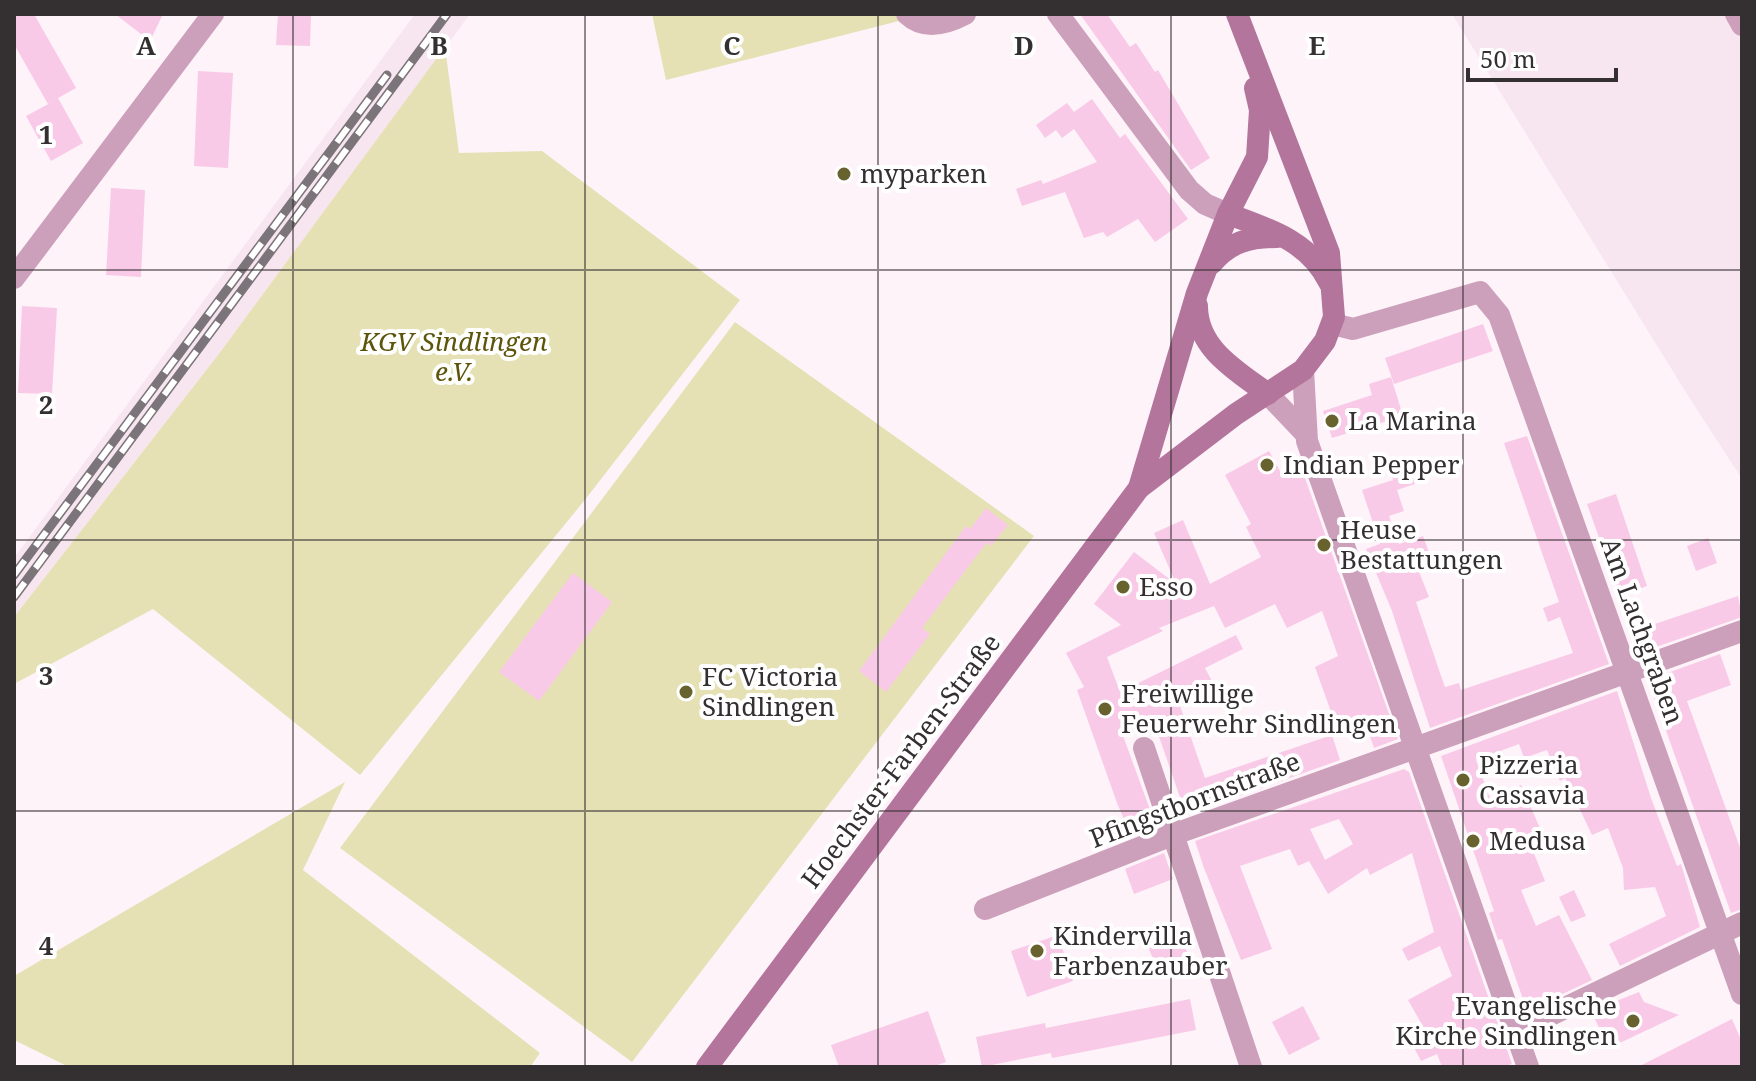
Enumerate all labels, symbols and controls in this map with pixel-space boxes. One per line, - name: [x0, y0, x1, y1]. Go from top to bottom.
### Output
- text: A: [136, 27, 156, 63]
- text: B: [430, 27, 448, 63]
- text: C: [723, 27, 741, 63]
- text: D: [1014, 27, 1034, 63]
- text: E: [1309, 27, 1326, 63]
- scale bar: [1468, 32, 1616, 82]
- text: 50 m: [1480, 42, 1536, 75]
- text: 1: [39, 116, 53, 152]
- place label: myparken: [860, 155, 987, 191]
- marker: myparken: [835, 165, 853, 183]
- park label: KGV Sindlingen e.V.: [360, 323, 548, 389]
- text: 2: [39, 386, 53, 422]
- place label: La Marina: [1348, 402, 1477, 438]
- marker: La Marina: [1323, 412, 1341, 430]
- place label: Indian Pepper: [1283, 446, 1459, 482]
- marker: Indian Pepper: [1258, 456, 1276, 474]
- place label: Heuse Bestattungen: [1340, 511, 1503, 577]
- street label: Am Lachgraben: [1592, 532, 1694, 729]
- marker: Heuse Bestattungen: [1315, 536, 1333, 554]
- place label: Esso: [1139, 568, 1194, 604]
- marker: Esso: [1114, 578, 1132, 596]
- street label: Hoechster-Farben-Straße: [792, 626, 1008, 895]
- text: 3: [39, 657, 53, 693]
- place label: FC Victoria Sindlingen: [702, 658, 838, 724]
- place label: Freiwillige Feuerwehr Sindlingen: [1121, 675, 1397, 741]
- marker: FC Victoria Sindlingen: [677, 683, 695, 701]
- marker: Freiwillige Feuerwehr Sindlingen: [1096, 700, 1114, 718]
- street label: Pfingstbornstraße: [1084, 742, 1305, 856]
- place label: Pizzeria Cassavia: [1479, 746, 1586, 812]
- marker: Pizzeria Cassavia: [1454, 771, 1472, 789]
- place label: Medusa: [1489, 822, 1586, 858]
- marker: Medusa: [1464, 832, 1482, 850]
- place label: Kindervilla Farbenzauber: [1053, 917, 1227, 983]
- text: 4: [39, 927, 54, 963]
- marker: Kindervilla Farbenzauber: [1028, 942, 1046, 960]
- place label: Evangelische Kirche Sindlingen: [1395, 987, 1617, 1053]
- marker: Evangelische Kirche Sindlingen: [1624, 1012, 1642, 1030]

